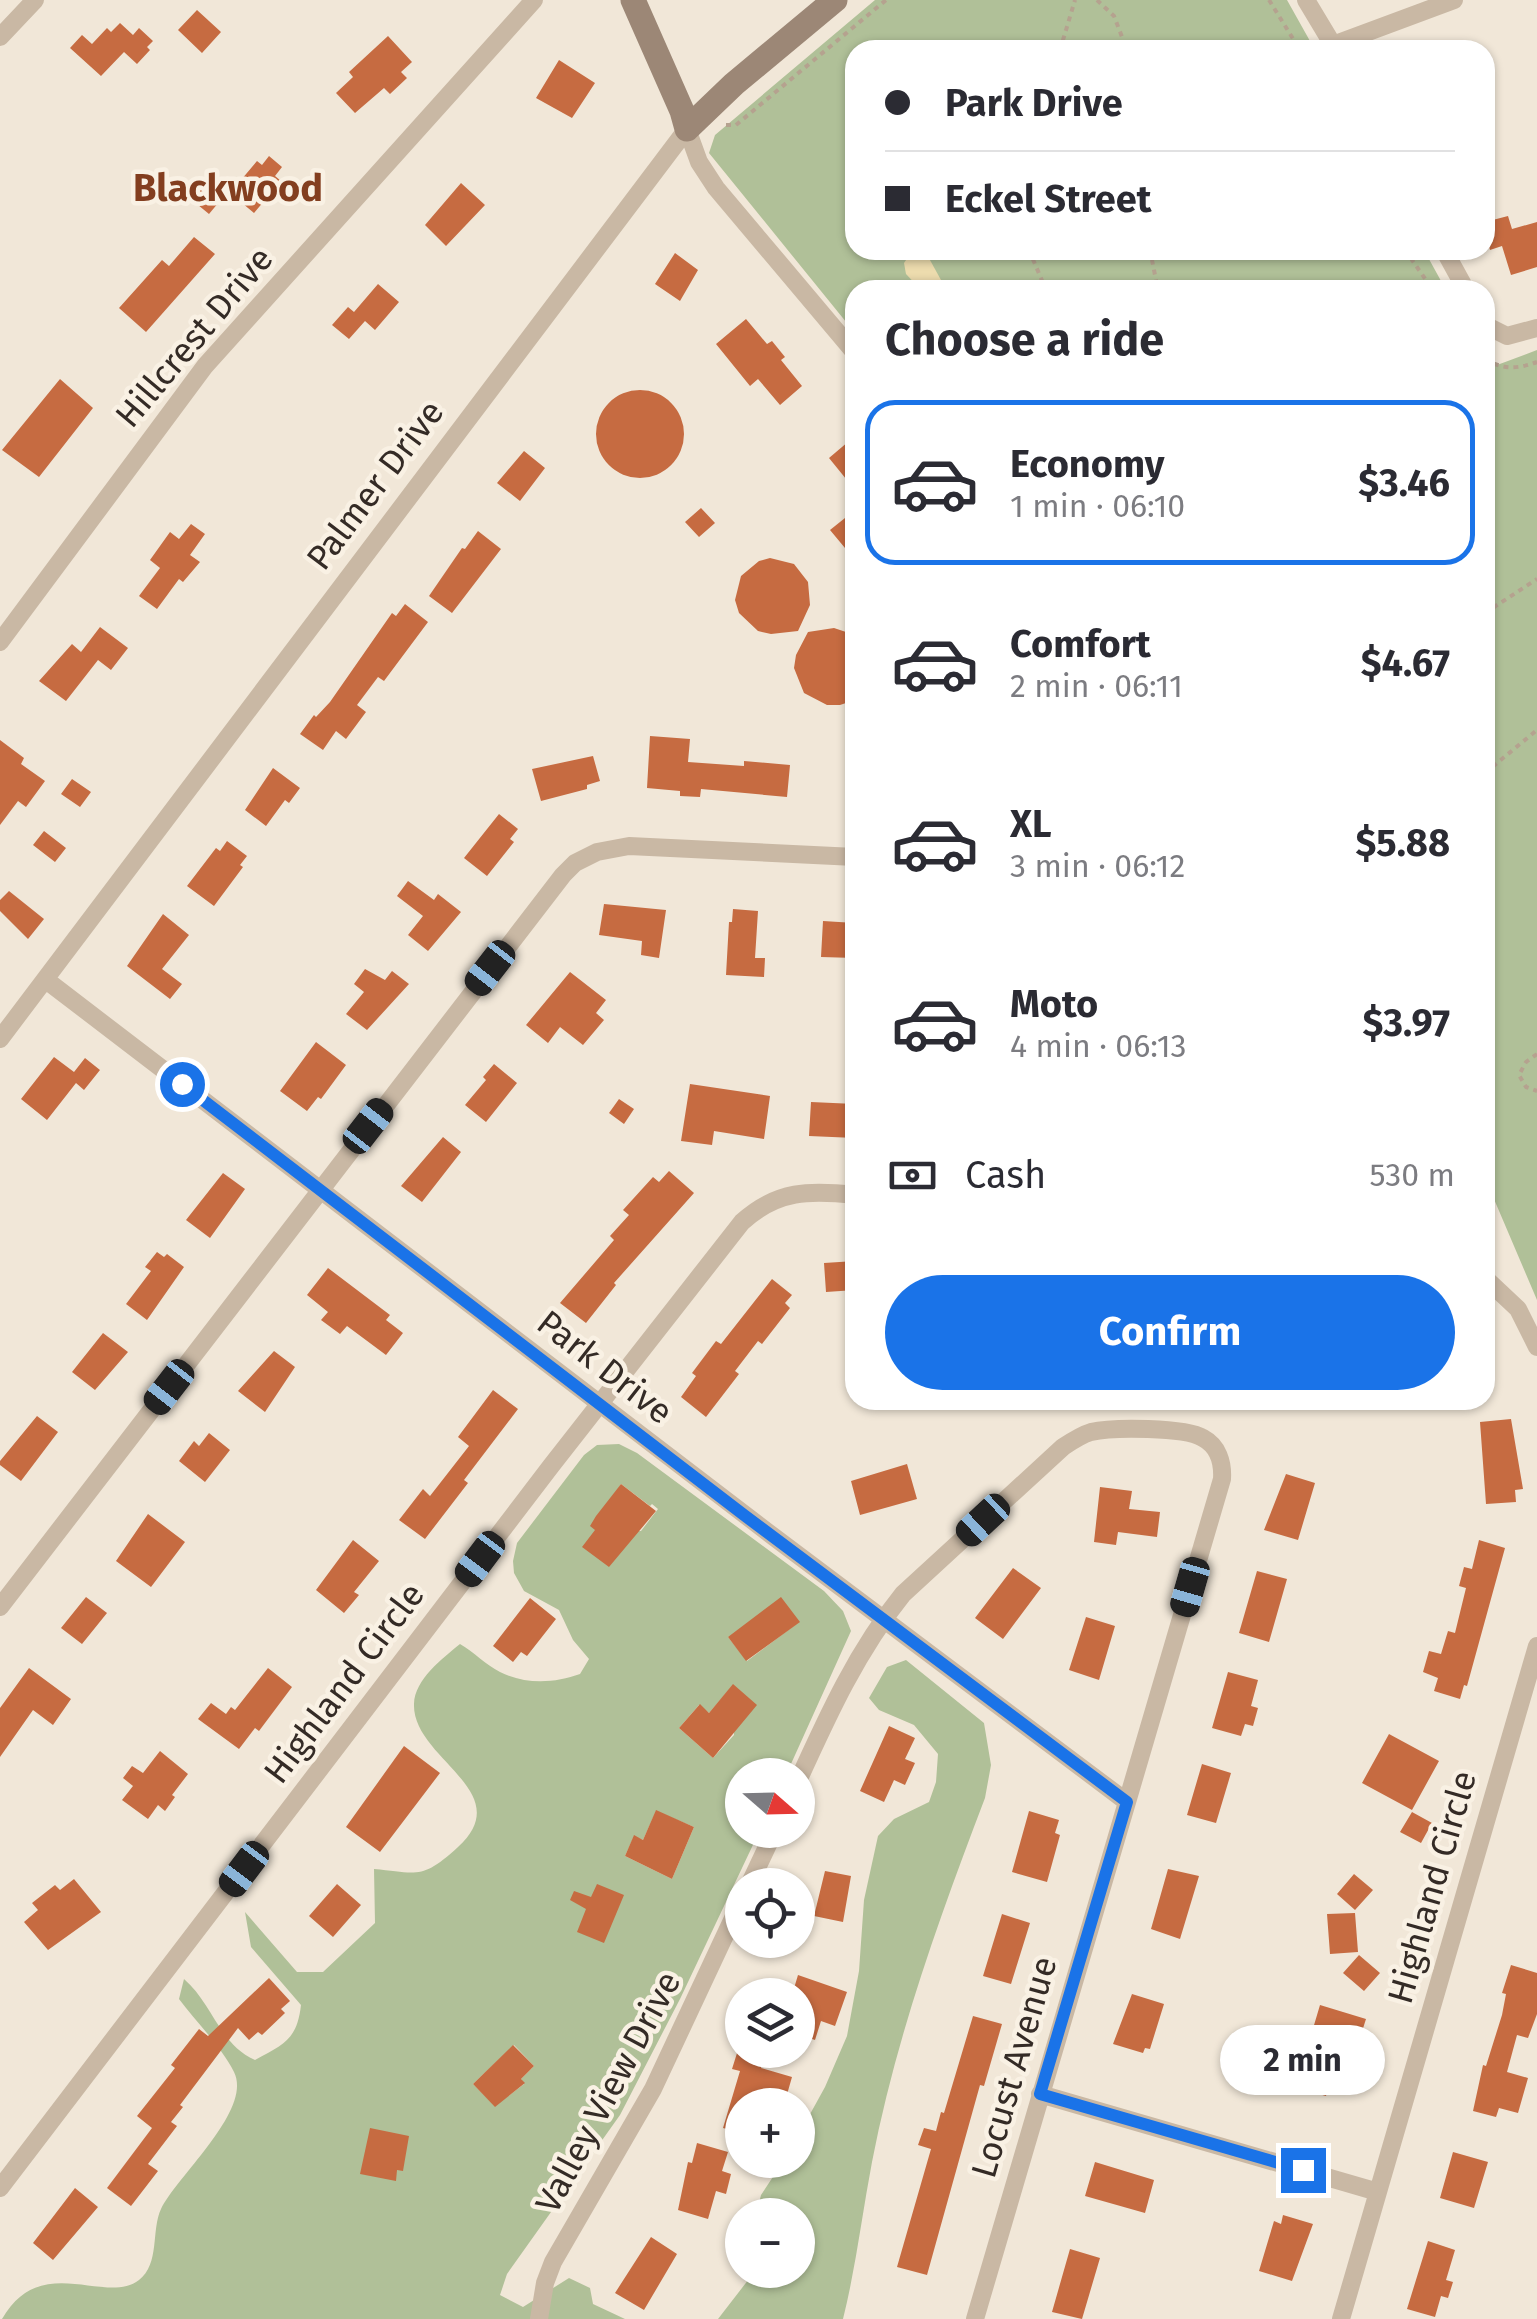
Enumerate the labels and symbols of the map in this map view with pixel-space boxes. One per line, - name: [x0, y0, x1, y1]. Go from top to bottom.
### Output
- district label: Blackwood: [133, 165, 323, 211]
- street label: Hillcrest Drive: [106, 238, 282, 436]
- street label: Palmer Drive: [298, 392, 452, 578]
- car: [460, 935, 520, 1001]
- route start: [160, 1062, 205, 1107]
- car: [338, 1093, 398, 1159]
- street label: Park Drive: [529, 1301, 681, 1433]
- car: [139, 1354, 199, 1420]
- car: [951, 1489, 1015, 1551]
- car: [450, 1526, 510, 1592]
- car: [1167, 1554, 1213, 1620]
- street label: Highland Circle: [255, 1575, 433, 1791]
- north arrow: [725, 1758, 815, 1848]
- street label: Highland Circle: [1379, 1766, 1485, 2008]
- car: [214, 1836, 274, 1902]
- street label: Locust Avenue: [962, 1952, 1066, 2182]
- street label: Valley View Drive: [527, 1964, 689, 2220]
- callout: 2 min: [1220, 2025, 1386, 2095]
- route end: [1281, 2148, 1326, 2193]

